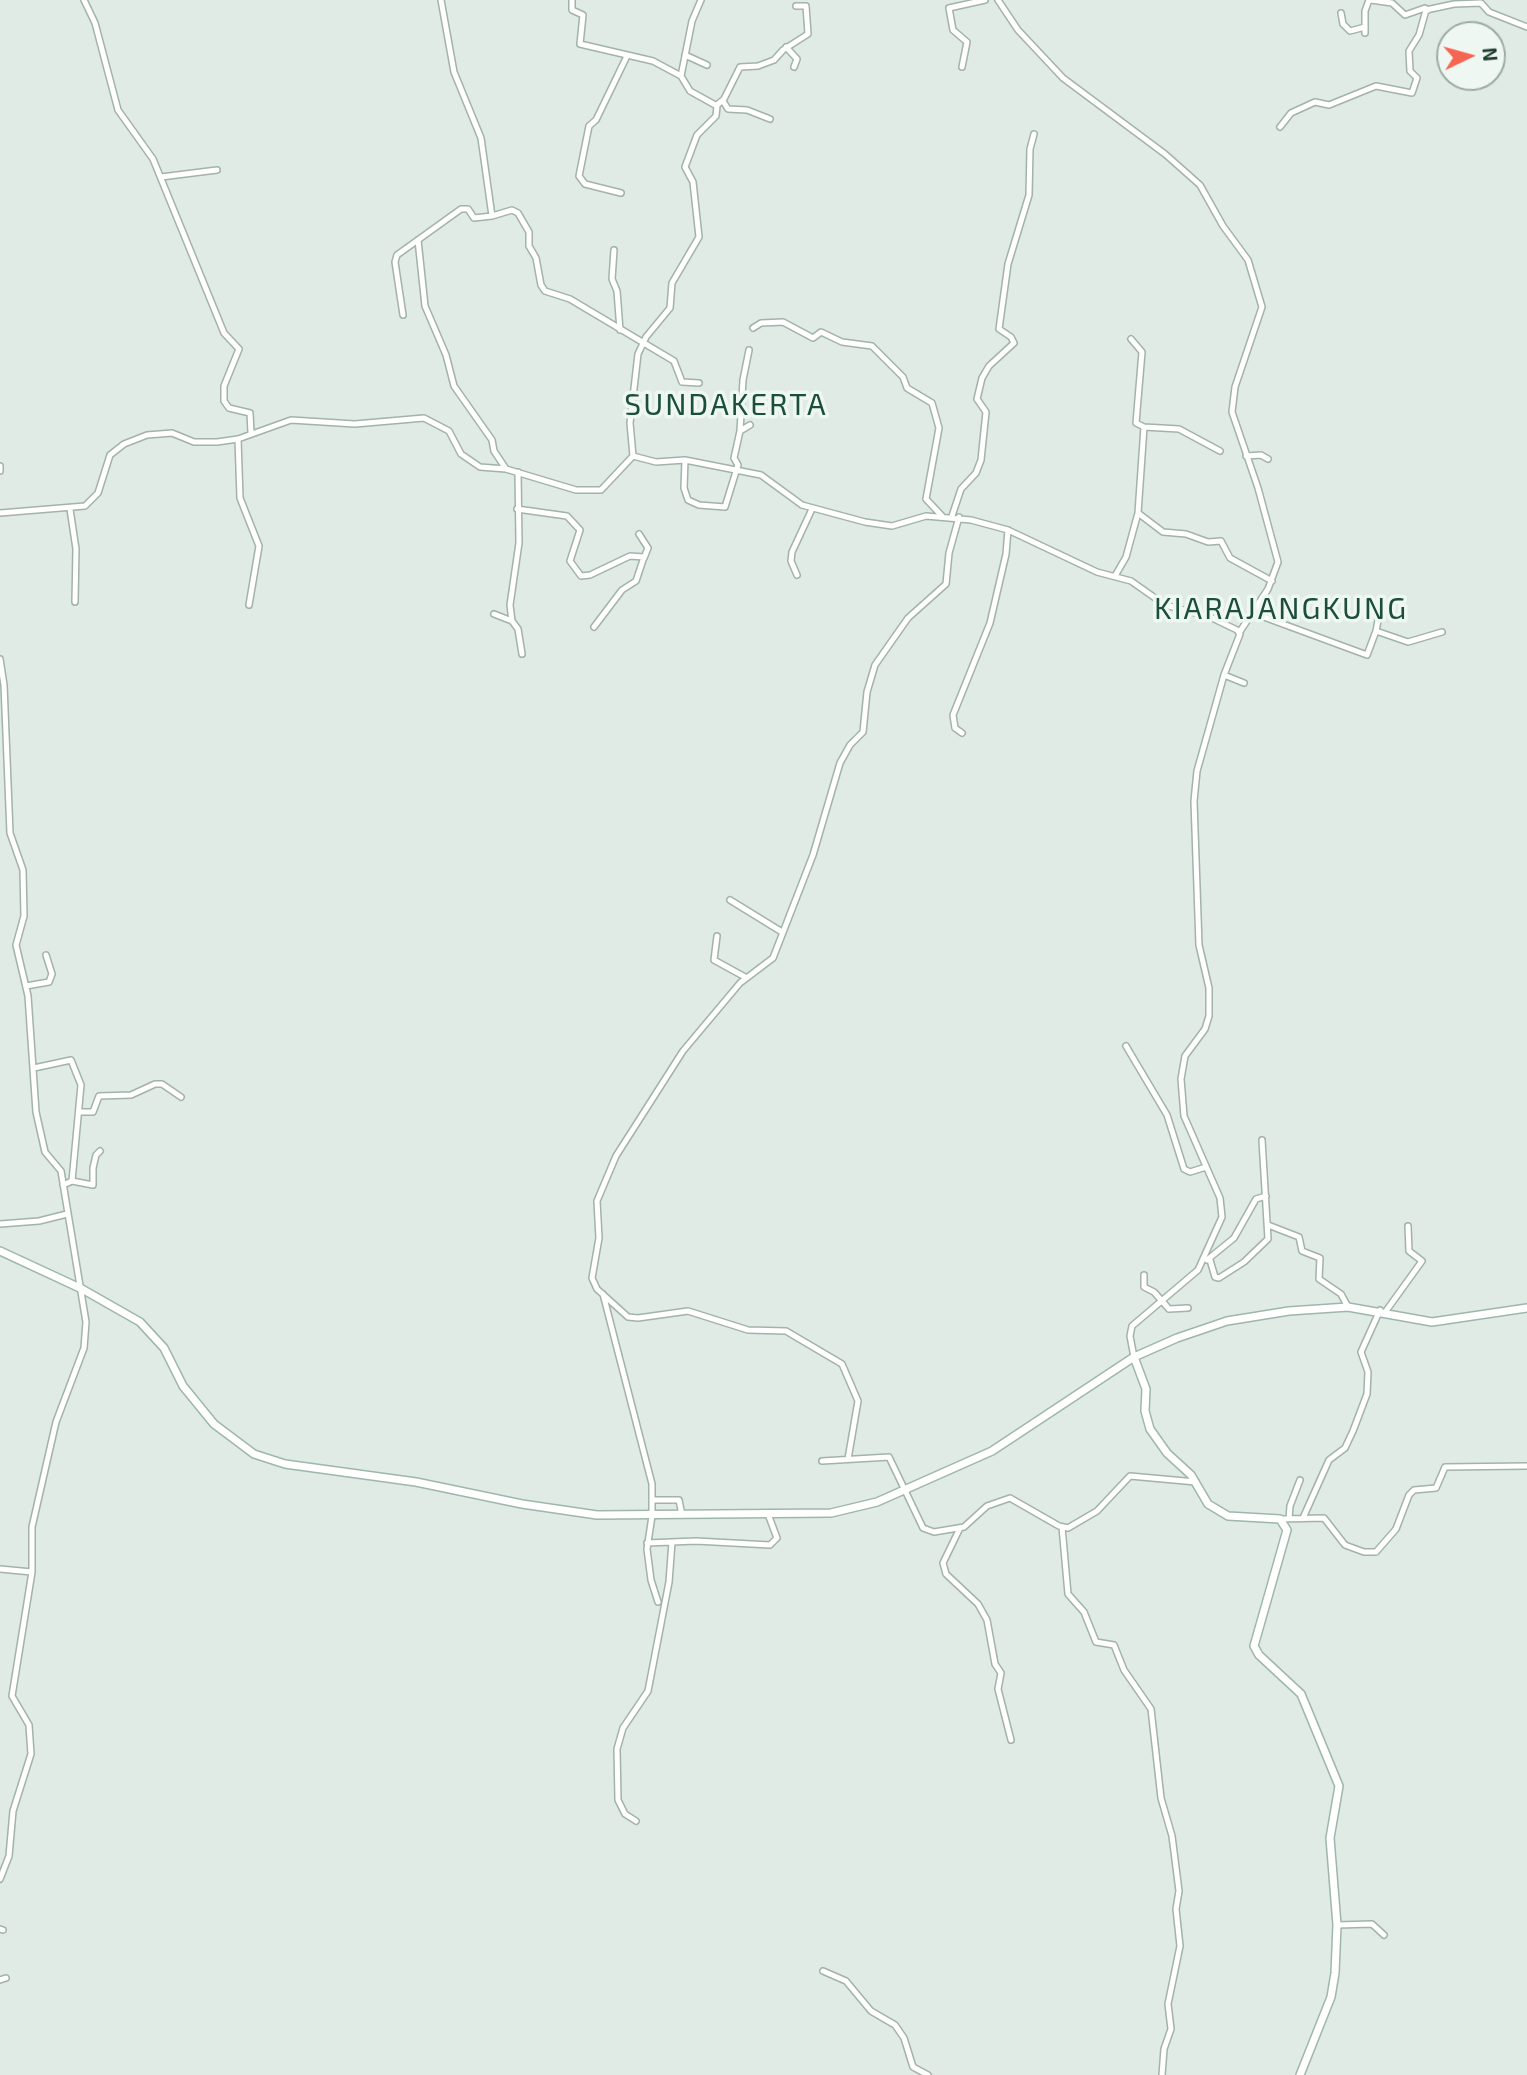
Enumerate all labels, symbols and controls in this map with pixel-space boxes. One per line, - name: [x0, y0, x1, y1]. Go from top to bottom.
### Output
- north arrow: [1436, 21, 1506, 91]
- text: N: [1478, 46, 1502, 62]
- district label: SUNDAKERTA: [626, 387, 826, 423]
- district label: KIARAJANGKUNG: [1156, 591, 1406, 627]

